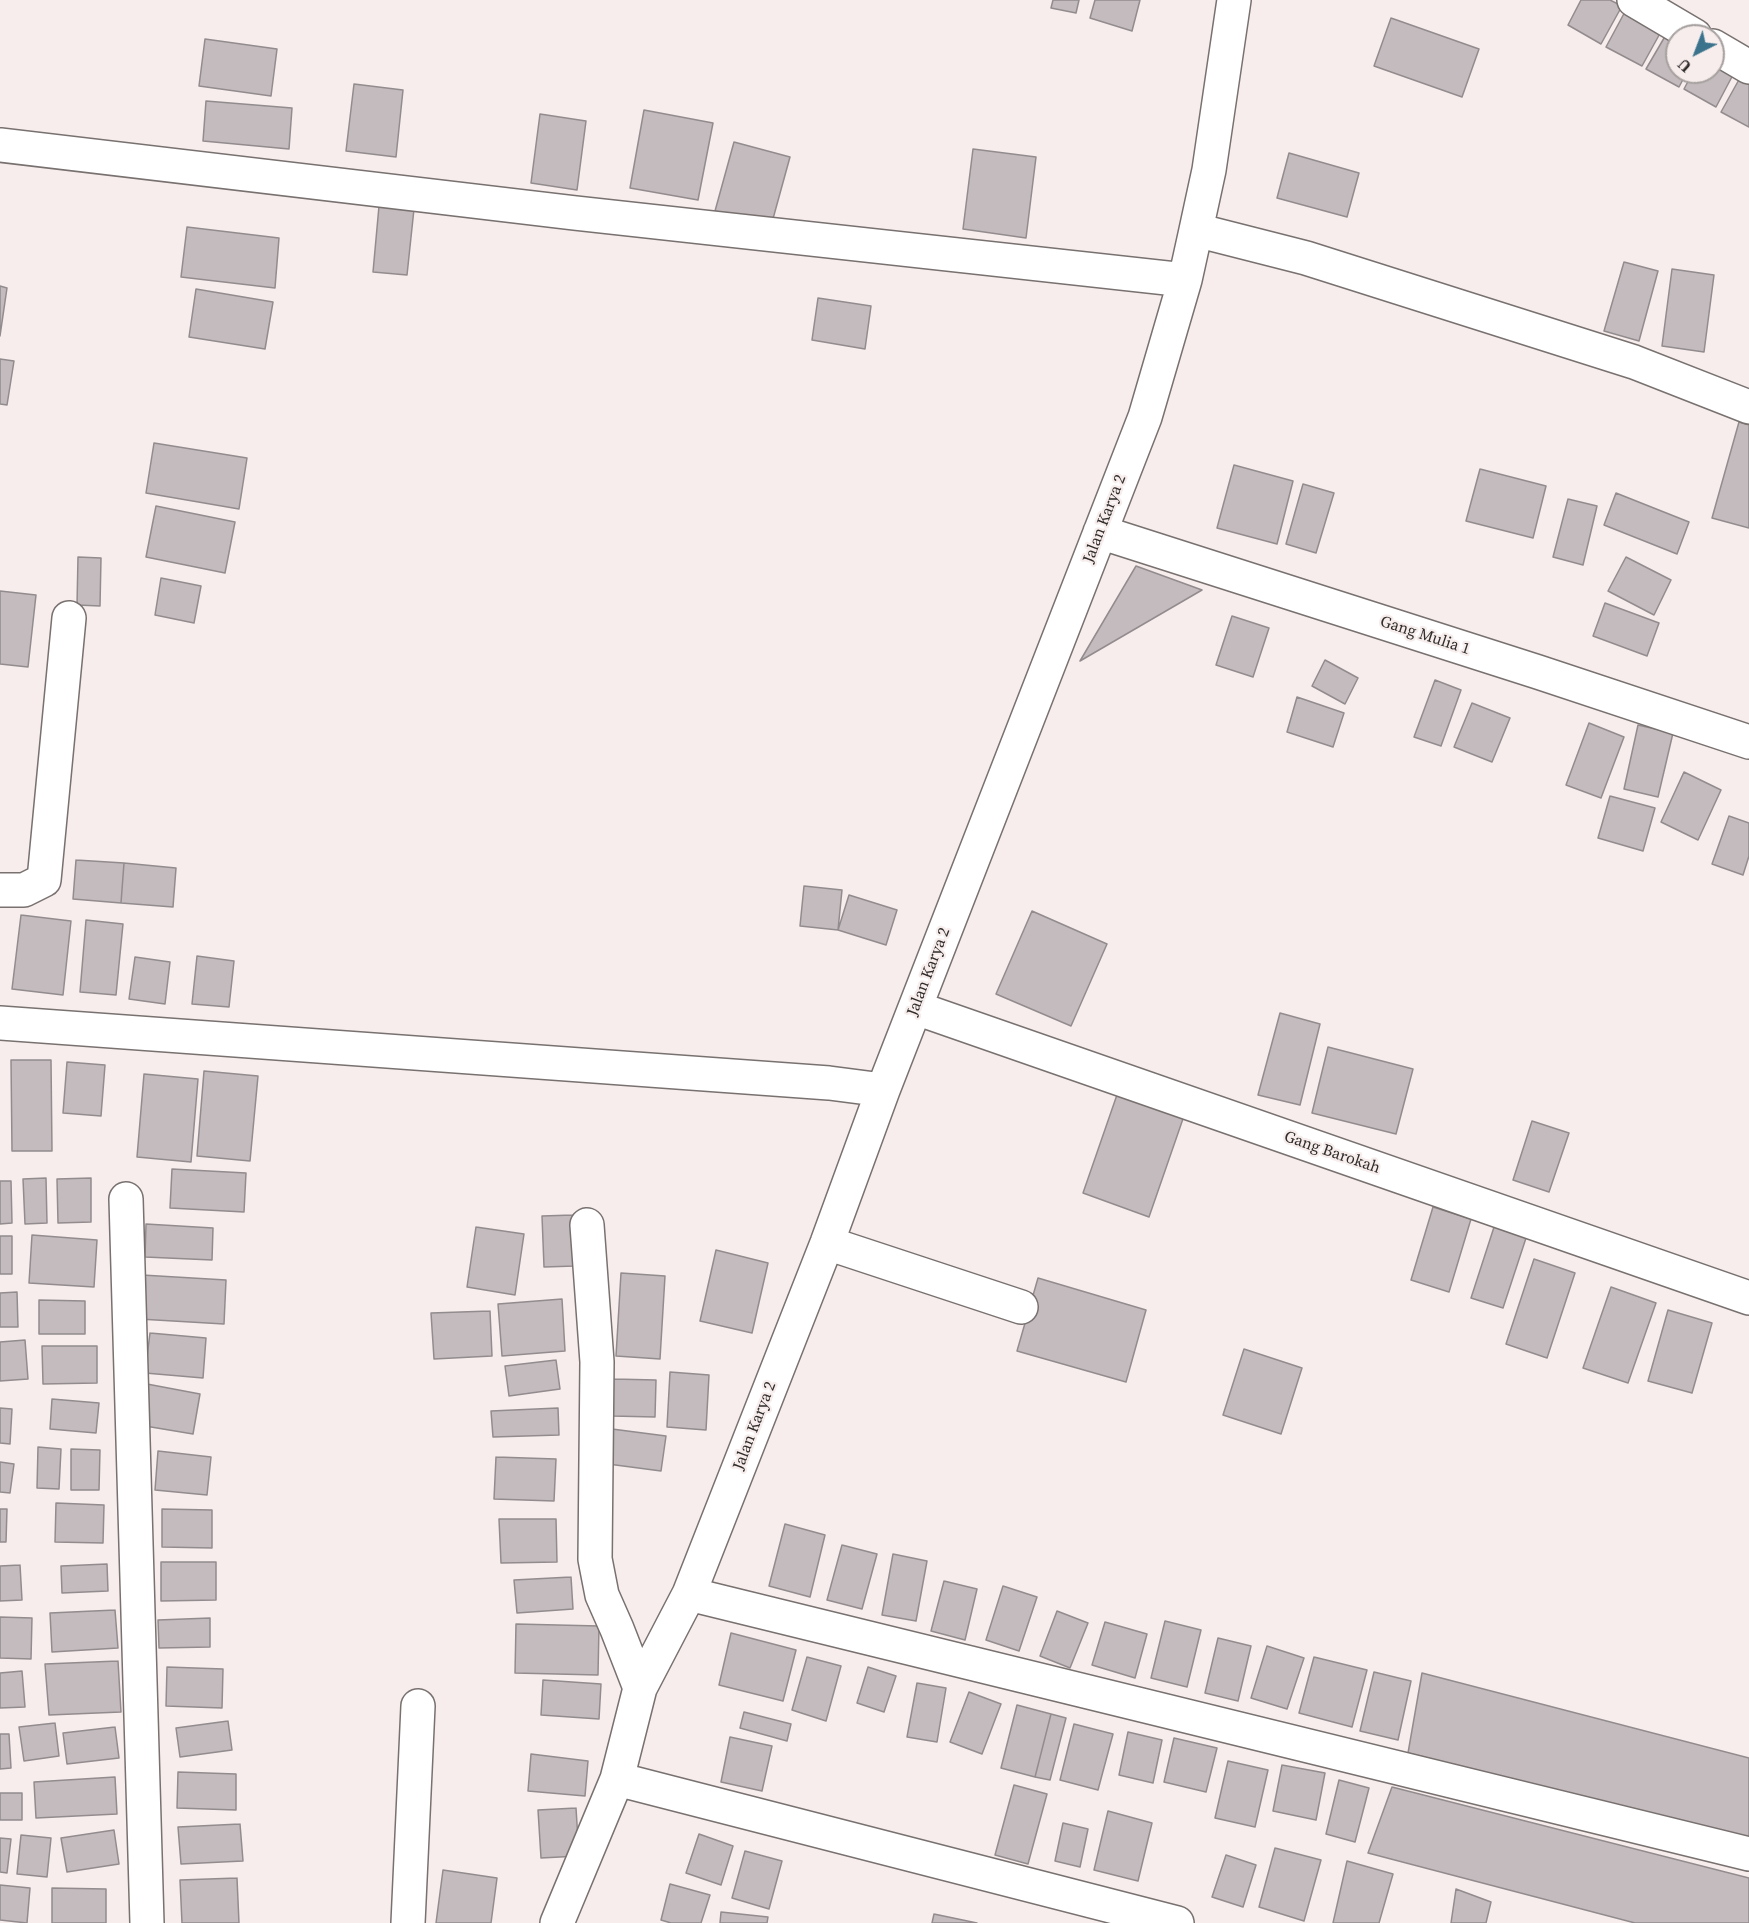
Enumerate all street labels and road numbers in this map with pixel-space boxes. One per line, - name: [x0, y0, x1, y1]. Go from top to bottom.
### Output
- street label: Jalan Karya 2: [1079, 472, 1131, 566]
- street label: Gang Mulia 1: [1378, 612, 1472, 660]
- street label: Jalan Karya 2: [903, 925, 955, 1019]
- street label: Gang Barokah: [1281, 1128, 1383, 1178]
- street label: Jalan Karya 2: [729, 1379, 781, 1473]

